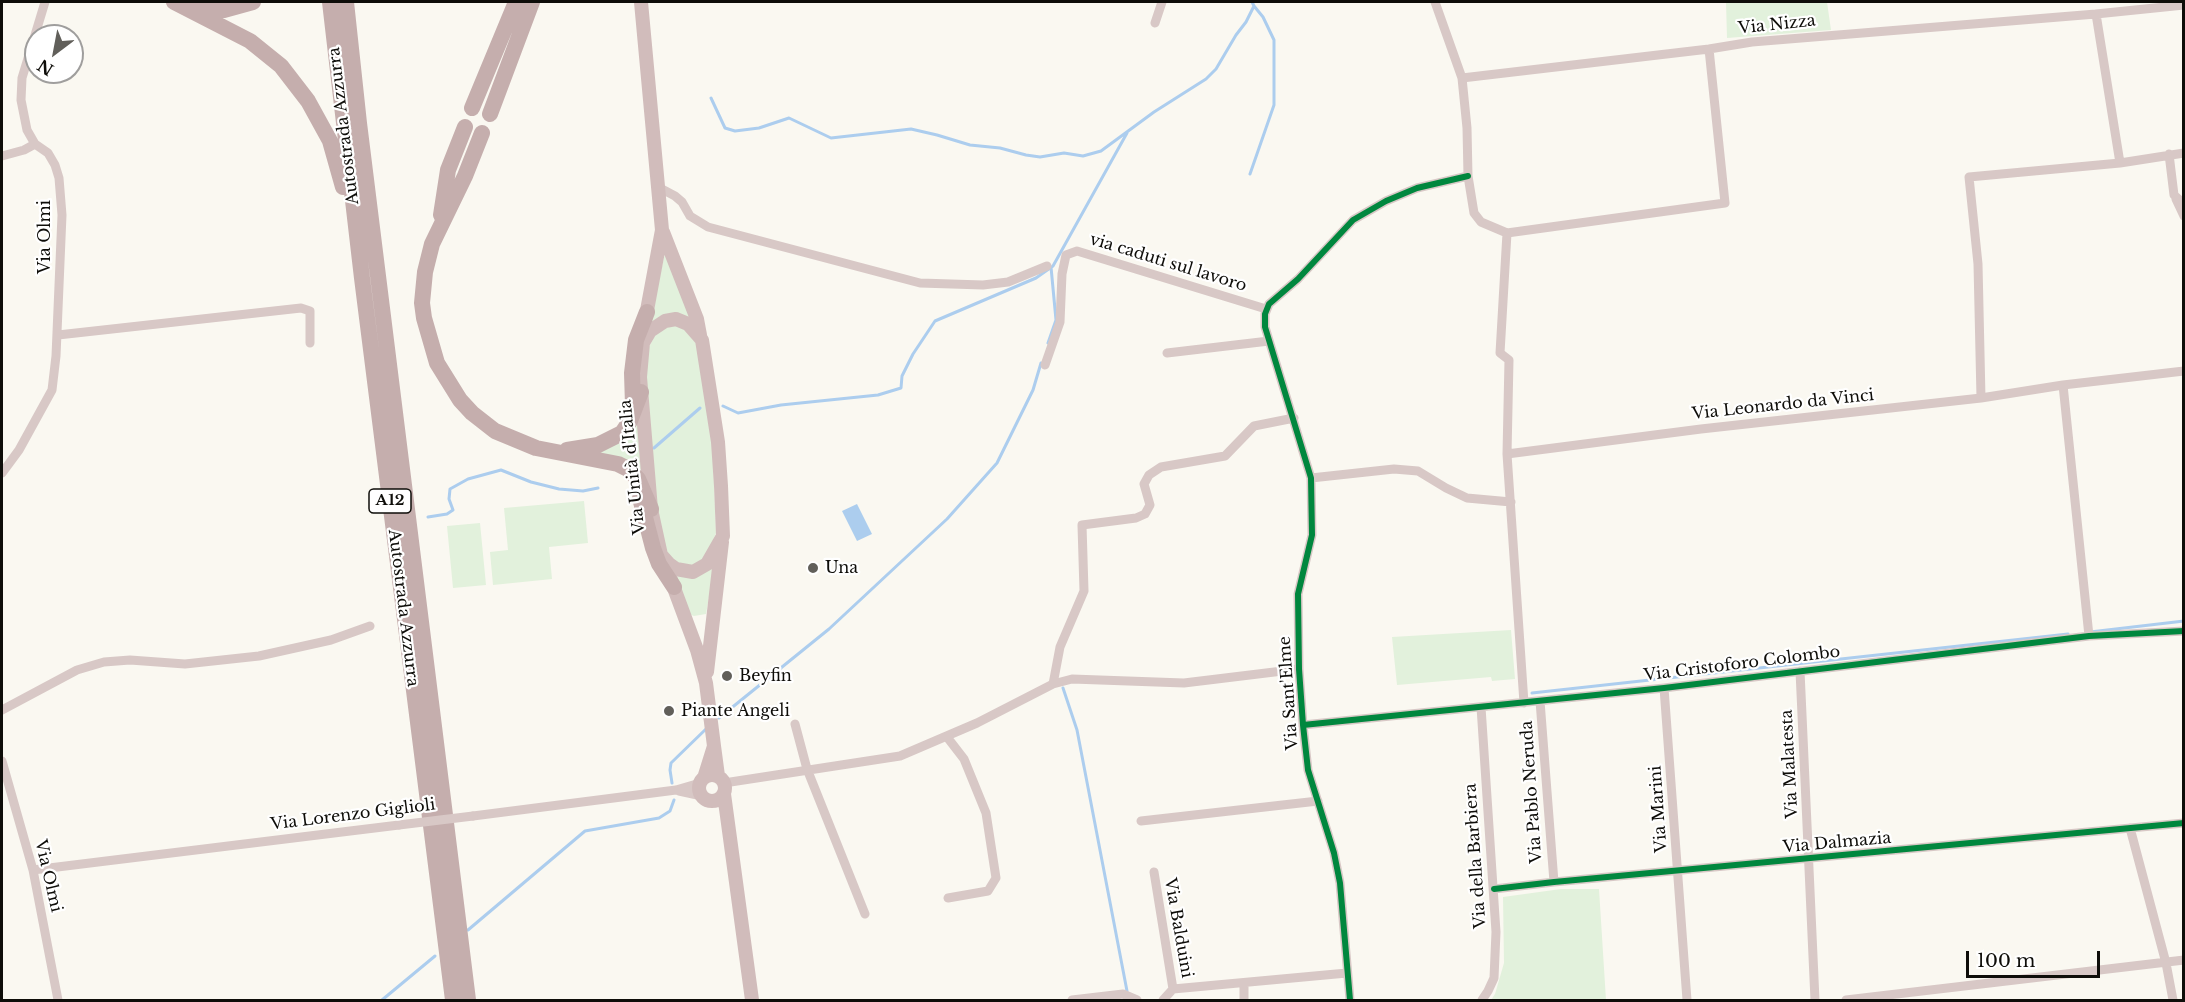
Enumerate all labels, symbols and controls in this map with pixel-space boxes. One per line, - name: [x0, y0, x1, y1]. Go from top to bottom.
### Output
- street label: Via Nizza: [1737, 11, 1817, 39]
- north arrow: [24, 24, 84, 84]
- street label: Autostrada Azzurra: [325, 46, 363, 206]
- text: N: [34, 55, 57, 80]
- street label: Via Olmi: [35, 200, 55, 274]
- street label: via caduti sul lavoro: [1087, 230, 1249, 296]
- street label: Via Leonardo da Vinci: [1691, 386, 1875, 424]
- street label: Via Unità d'Italia: [616, 399, 650, 535]
- road number: A12: [369, 489, 411, 513]
- street label: Autostrada Azzurra: [384, 528, 422, 688]
- place label: Una: [825, 558, 858, 578]
- marker: Una: [806, 561, 820, 575]
- street label: Via Sant'Elme: [1275, 635, 1303, 751]
- street label: Via Cristoforo Colombo: [1643, 642, 1841, 686]
- place label: Beyfin: [739, 666, 792, 686]
- marker: Beyfin: [720, 669, 734, 683]
- place label: Piante Angeli: [681, 701, 790, 721]
- marker: Piante Angeli: [662, 704, 676, 718]
- street label: Via Malatesta: [1778, 709, 1802, 819]
- street label: Via Pablo Neruda: [1517, 720, 1547, 864]
- street label: Via Marini: [1646, 765, 1672, 853]
- street label: Via della Barbiera: [1461, 783, 1491, 929]
- street label: Via Lorenzo Giglioli: [270, 795, 436, 835]
- street label: Via Dalmazia: [1782, 829, 1892, 857]
- street label: Via Olmi: [30, 838, 66, 914]
- street label: Via Balduini: [1160, 877, 1196, 979]
- scale bar: [1969, 939, 2102, 977]
- text: 100 m: [1977, 950, 2035, 972]

